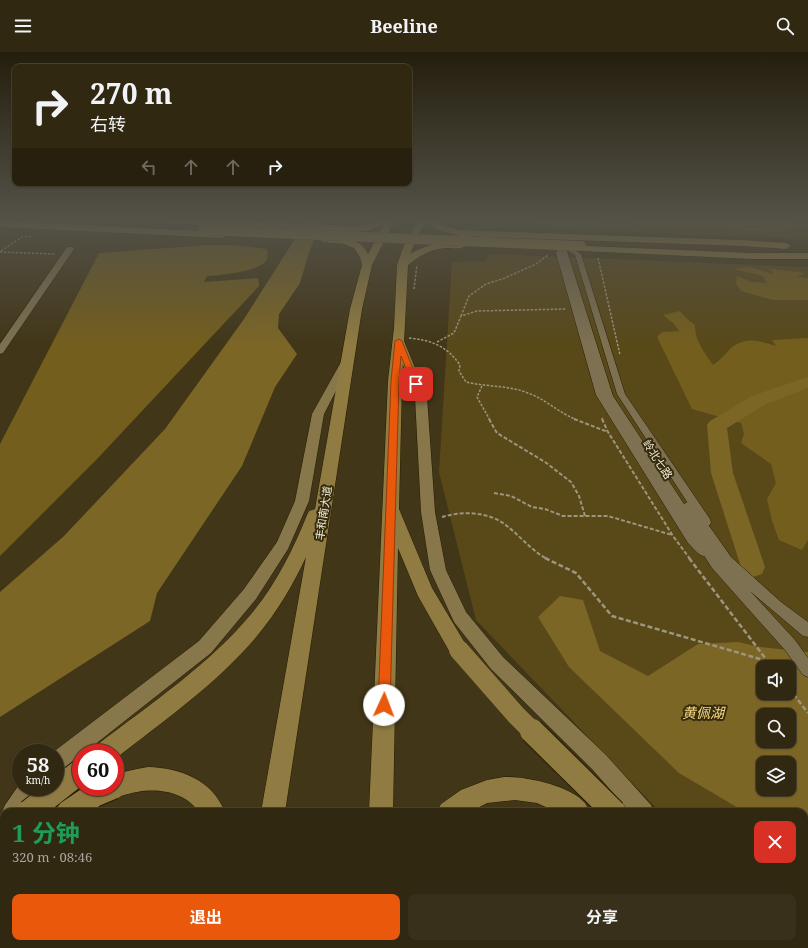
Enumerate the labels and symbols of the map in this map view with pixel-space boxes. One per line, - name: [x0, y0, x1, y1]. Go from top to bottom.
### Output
- pin: [399, 367, 433, 401]
- street label: 岭北七路: [640, 436, 676, 482]
- street label: 丰和南大道: [311, 485, 335, 541]
- position arrow: [363, 684, 405, 726]
- water label: 黄佩湖: [682, 703, 726, 722]
- speed limit sign: 60: [72, 744, 124, 796]

